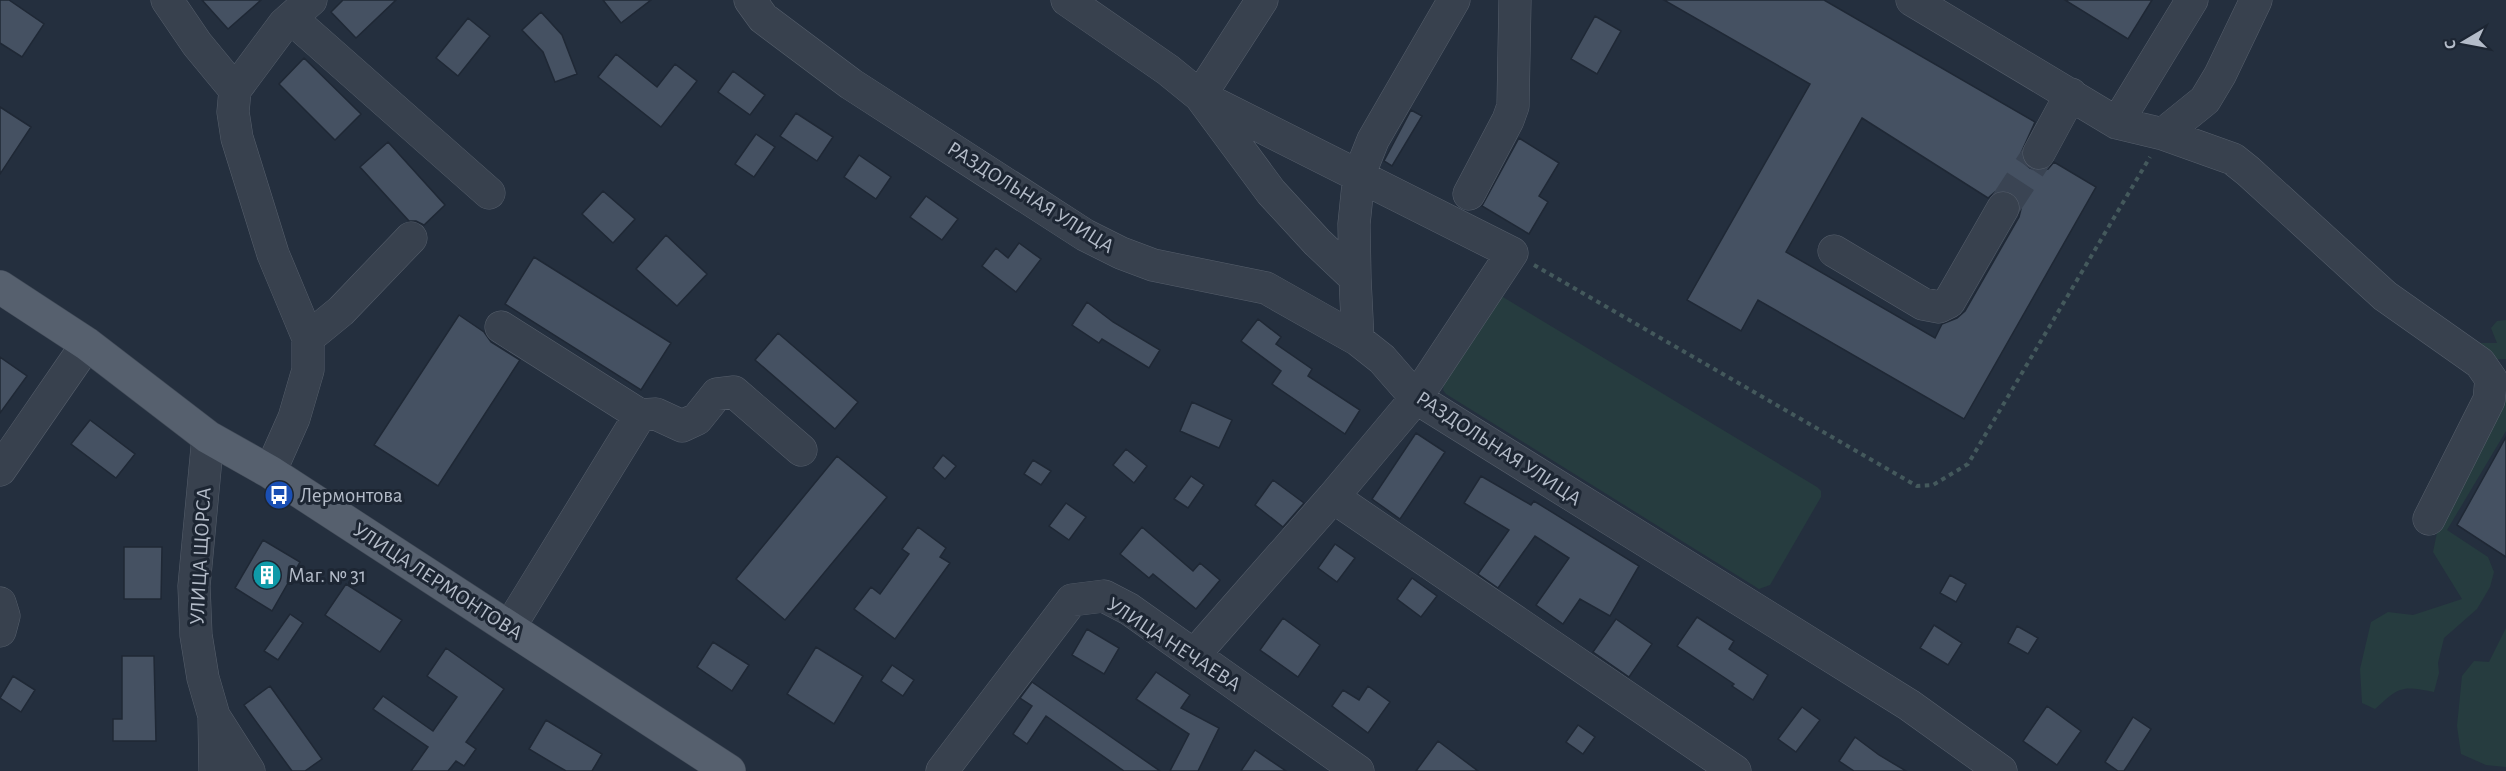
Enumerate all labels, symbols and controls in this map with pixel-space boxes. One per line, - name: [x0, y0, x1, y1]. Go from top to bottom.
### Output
- north arrow: [2434, 12, 2494, 72]
- text: С: [2442, 39, 2459, 50]
- street label: РАЗДОЛЬНАЯ УЛИЦА: [944, 138, 1118, 257]
- street label: РАЗДОЛЬНАЯ УЛИЦА: [1412, 387, 1585, 510]
- bus stop icon: Лермонтова: [263, 479, 295, 511]
- place label: Лермонтова: [300, 485, 403, 506]
- street label: УЛИЦА ЩОРСА: [186, 487, 215, 625]
- street label: УЛИЦА ЛЕРМОНТОВА: [349, 519, 526, 644]
- building icon: Маг. № 31: [251, 559, 283, 591]
- place label: Маг. № 31: [288, 565, 366, 586]
- street label: УЛИЦА НЕЧАЕВА: [1103, 593, 1244, 695]

